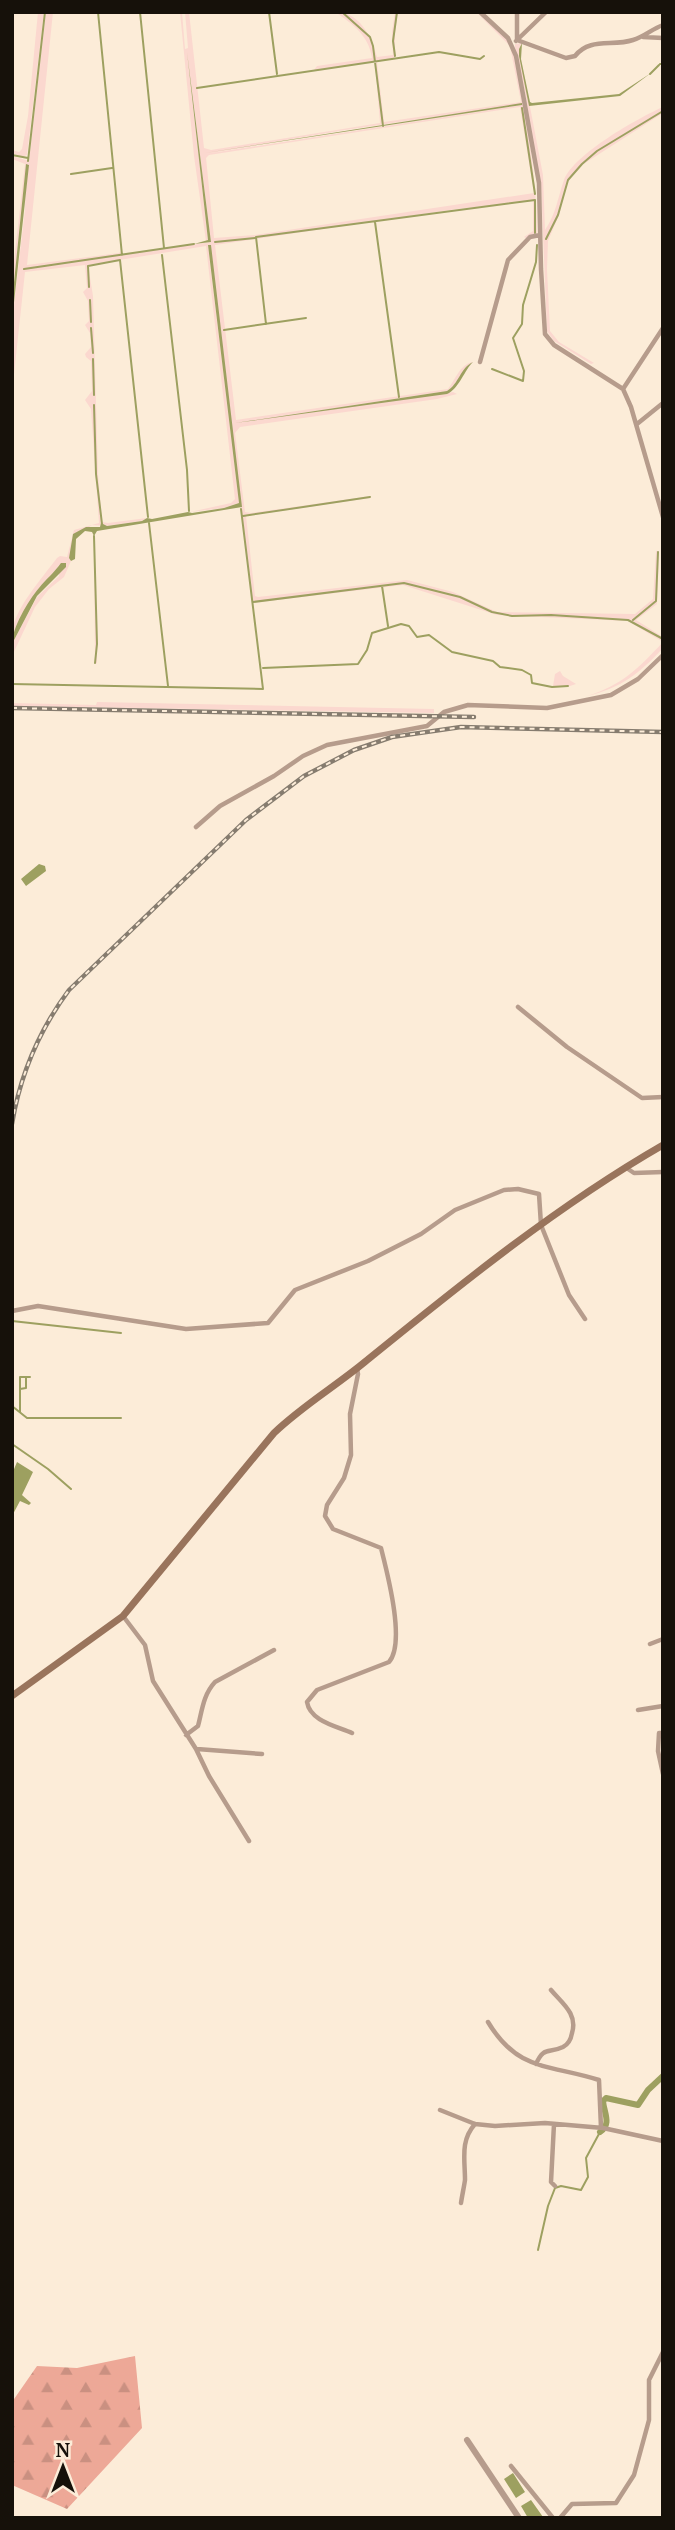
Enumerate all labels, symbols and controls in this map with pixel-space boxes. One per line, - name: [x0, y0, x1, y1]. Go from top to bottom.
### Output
- north arrow: [28, 2432, 98, 2502]
- text: N: [56, 2437, 71, 2462]

